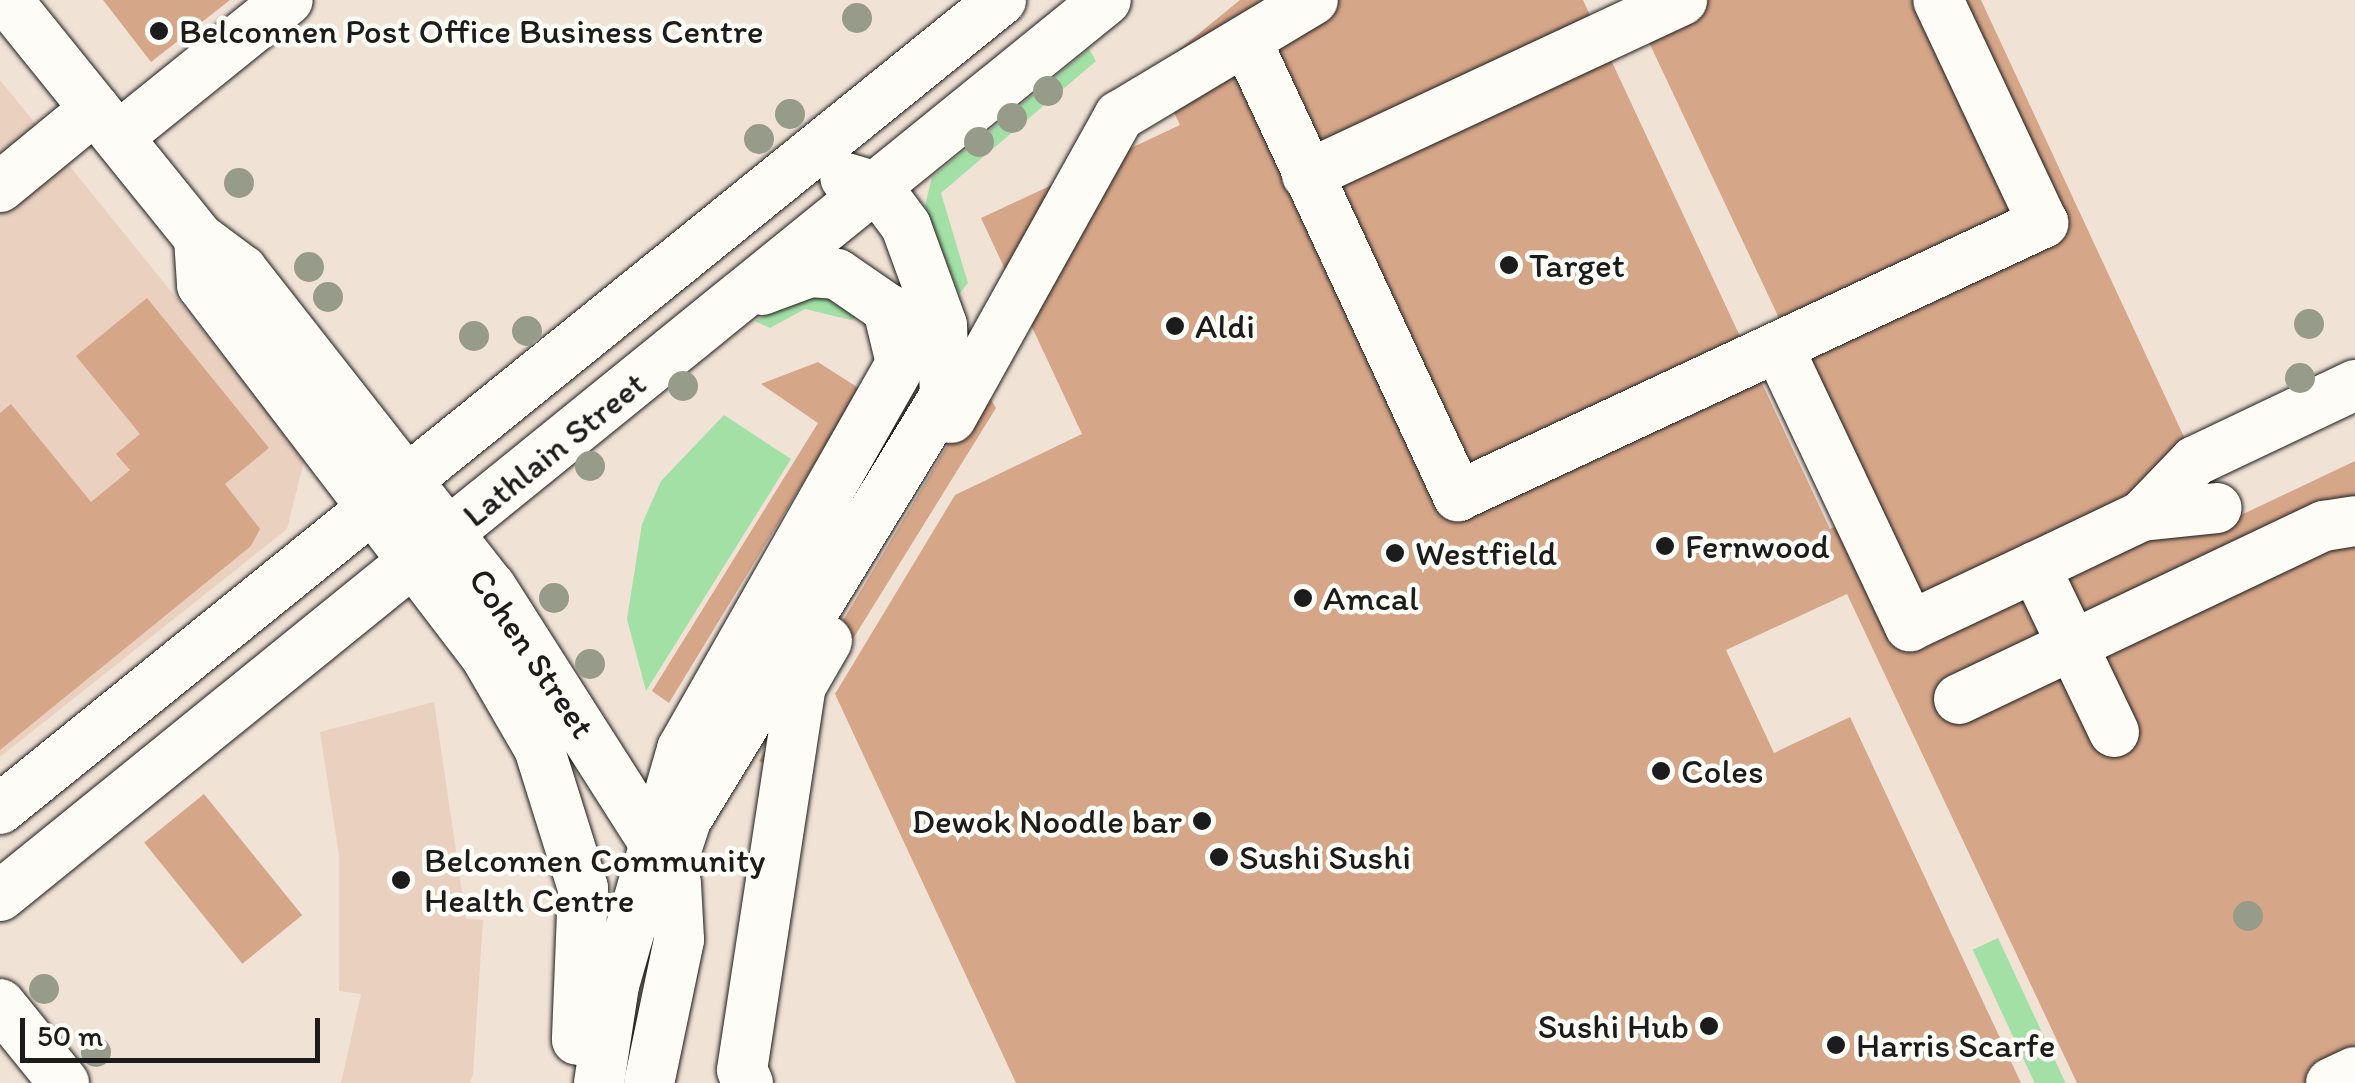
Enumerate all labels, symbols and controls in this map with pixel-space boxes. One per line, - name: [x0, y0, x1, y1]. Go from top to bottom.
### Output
- place label: Belconnen Post Office Business Centre: [179, 10, 763, 52]
- marker: Belconnen Post Office Business Centre: [148, 20, 170, 42]
- place label: Target: [1529, 244, 1625, 286]
- marker: Target: [1498, 254, 1520, 276]
- place label: Aldi: [1195, 305, 1255, 347]
- marker: Aldi: [1164, 315, 1186, 337]
- street label: Lathlain Street: [454, 363, 654, 535]
- place label: Fernwood: [1685, 525, 1830, 567]
- place label: Westfield: [1415, 532, 1557, 574]
- marker: Fernwood: [1654, 535, 1676, 557]
- marker: Westfield: [1384, 542, 1406, 564]
- street label: Cohen Street: [460, 560, 604, 746]
- place label: Amcal: [1323, 577, 1419, 619]
- marker: Amcal: [1292, 587, 1314, 609]
- place label: Coles: [1681, 750, 1764, 792]
- marker: Coles: [1650, 760, 1672, 782]
- place label: Dewok Noodle bar: [912, 800, 1182, 842]
- marker: Dewok Noodle bar: [1191, 810, 1213, 832]
- place label: Sushi Sushi: [1239, 836, 1410, 878]
- place label: Belconnen Community Health Centre: [424, 839, 765, 921]
- marker: Sushi Sushi: [1208, 846, 1230, 868]
- marker: Belconnen Community Health Centre: [388, 867, 414, 893]
- scale bar: [25, 998, 325, 1060]
- place label: Sushi Hub: [1538, 1005, 1689, 1047]
- marker: Sushi Hub: [1698, 1015, 1720, 1037]
- text: 50 m: [37, 1017, 103, 1054]
- place label: Harris Scarfe: [1856, 1024, 2056, 1066]
- marker: Harris Scarfe: [1825, 1034, 1847, 1056]

